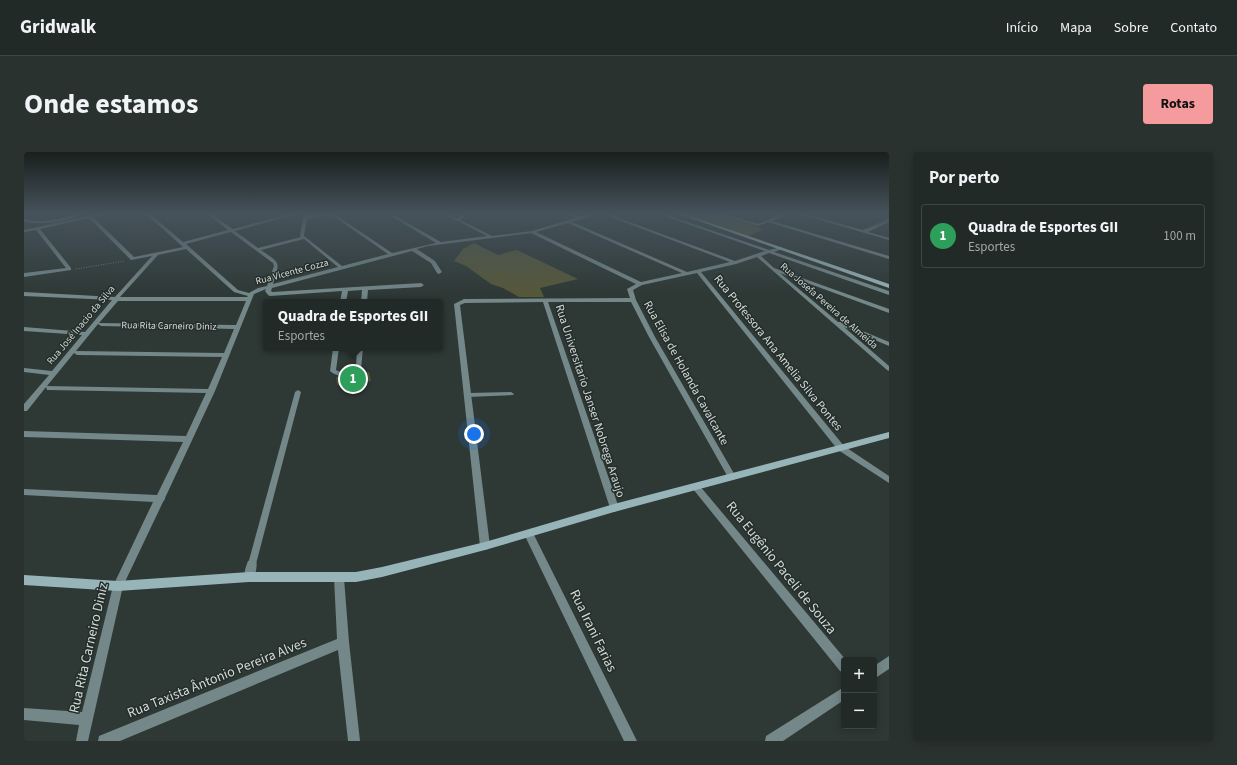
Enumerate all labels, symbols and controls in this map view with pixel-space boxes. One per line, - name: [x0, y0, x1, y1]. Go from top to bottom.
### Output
- text: Gridwalk: [20, 14, 96, 41]
- text: Início: [1006, 18, 1038, 38]
- text: Mapa: [1060, 18, 1092, 38]
- text: Sobre: [1114, 18, 1148, 38]
- text: Contato: [1170, 18, 1217, 38]
- text: Onde estamos: [24, 84, 198, 124]
- button: Rotas: [1143, 84, 1213, 124]
- text: Por perto: [929, 166, 999, 190]
- text: Quadra de Esportes GII: [968, 217, 1118, 238]
- text: 1: [940, 227, 946, 245]
- text: 100 m: [1163, 227, 1196, 245]
- text: Esportes: [968, 238, 1015, 256]
- street label: Rua Vicente Cozza: [254, 256, 330, 288]
- street label: Rua Josefa Pereira de Almeida: [777, 260, 881, 352]
- street label: Rua Professora Ana Amelia Silva Pontes: [710, 271, 846, 435]
- street label: Rua José Inacio da Silva: [44, 282, 118, 368]
- street label: Rua Elisa de Holanda Cavalcante: [639, 298, 733, 448]
- popup: [263, 299, 443, 351]
- street label: Rua Universitario Janser Nobrega Araujo: [551, 302, 629, 500]
- text: Quadra de Esportes GII: [278, 306, 428, 327]
- street label: Rua Rita Carneiro Diniz: [121, 318, 217, 334]
- text: Esportes: [278, 327, 325, 345]
- pin: 1: [340, 364, 366, 394]
- your location: [464, 424, 484, 444]
- street label: Rua Eugênio Paceli de Souza: [721, 497, 841, 639]
- street label: Rua Rita Carneiro Diniz: [64, 581, 114, 715]
- street label: Rua Irani Farias: [564, 586, 622, 676]
- street label: Rua Taxista Ântonio Pereira Alves: [124, 633, 310, 723]
- map controls: [841, 657, 877, 729]
- button: +: [841, 657, 877, 693]
- button: −: [841, 693, 877, 729]

